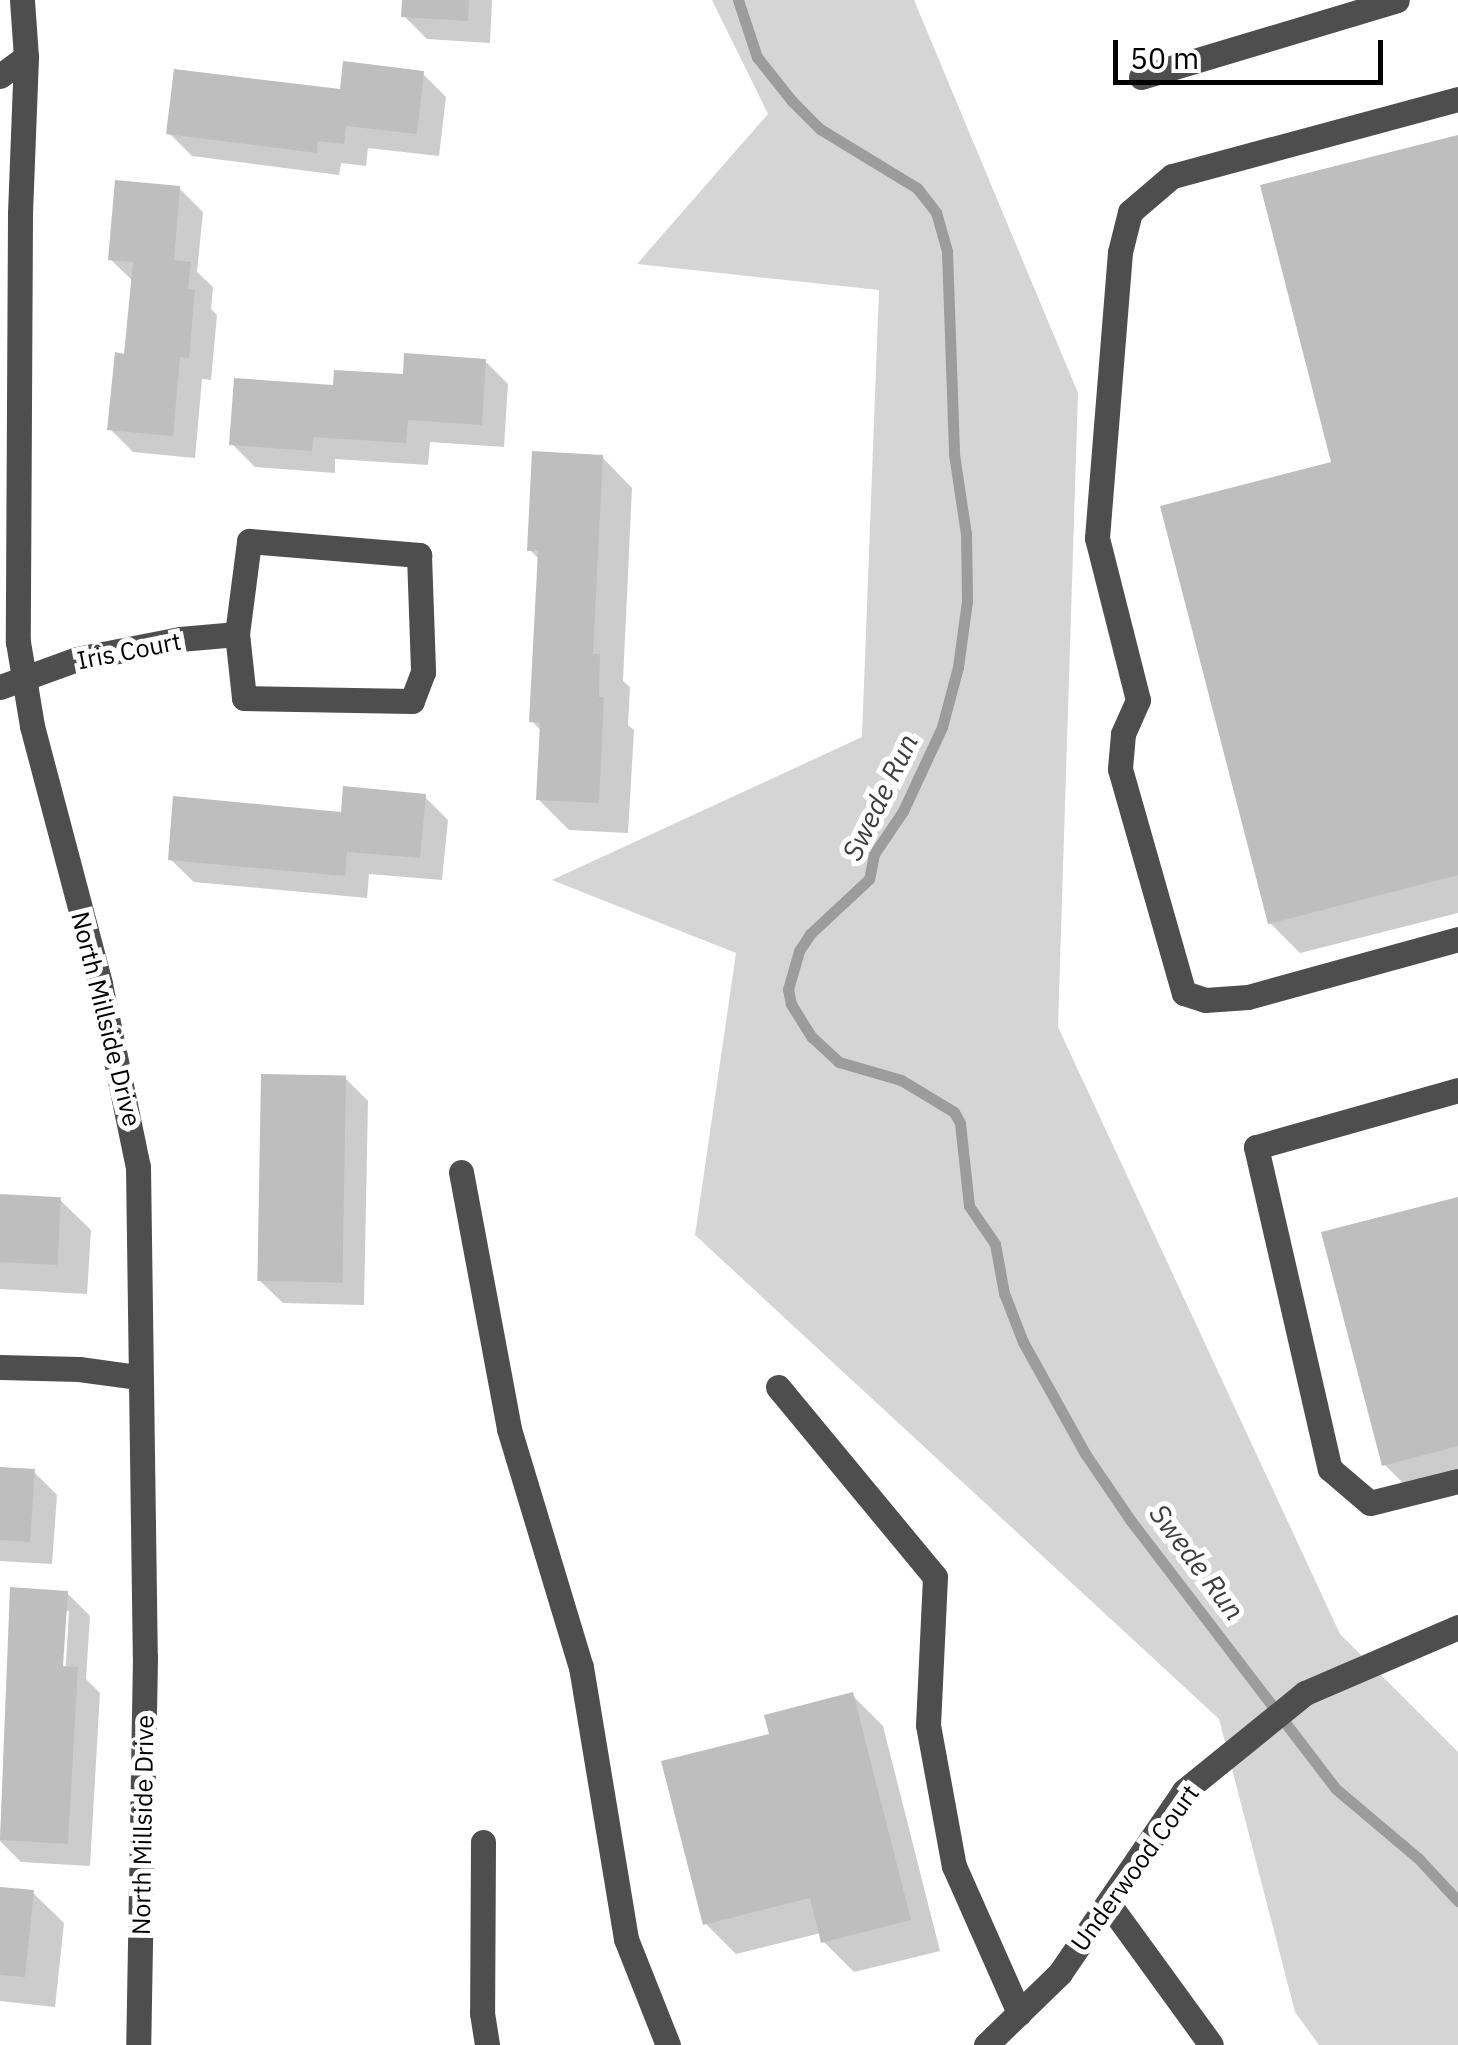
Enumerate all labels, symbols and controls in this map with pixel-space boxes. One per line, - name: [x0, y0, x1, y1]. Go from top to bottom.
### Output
- scale bar: [1118, 20, 1388, 82]
- text: 50 m: [1130, 38, 1199, 77]
- street label: Iris Court: [74, 626, 184, 676]
- water label: Swede Run: [835, 728, 925, 866]
- street label: North Millside Drive: [65, 908, 147, 1130]
- water label: Swede Run: [1143, 1497, 1251, 1627]
- street label: North Millside Drive: [126, 1715, 160, 1935]
- street label: Underwood Court: [1065, 1779, 1205, 1957]

